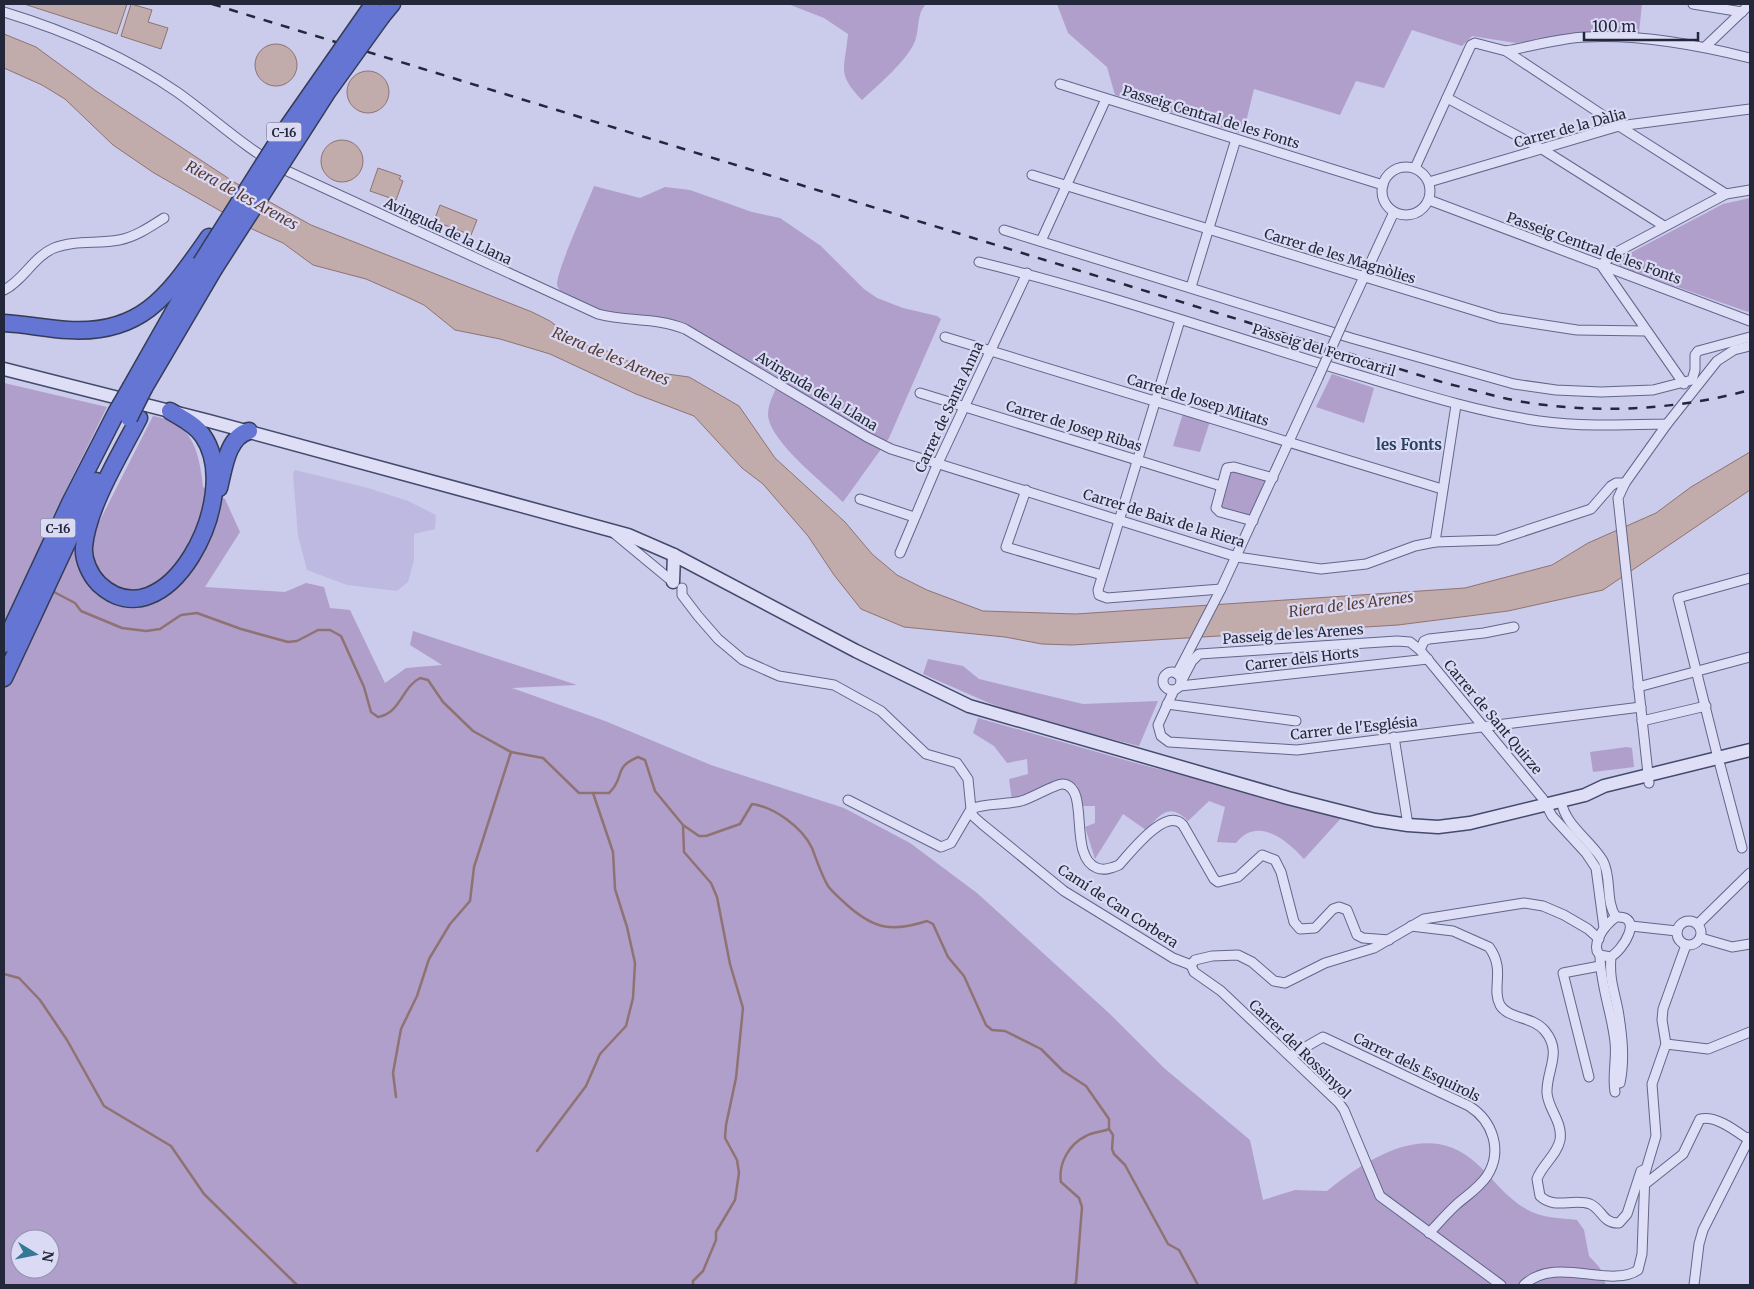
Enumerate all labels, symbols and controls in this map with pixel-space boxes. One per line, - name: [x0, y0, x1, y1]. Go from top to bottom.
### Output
- scale bar: [1584, 10, 1698, 42]
- text: 100 m: [1592, 17, 1636, 36]
- street label: Passeig Central de les Fonts: [1120, 81, 1302, 153]
- street label: Carrer de la Dàlia: [1512, 104, 1628, 152]
- road number: C-16: [266, 122, 302, 142]
- water label: Riera de les Arenes: [182, 156, 302, 234]
- street label: Avinguda de la Llana: [380, 193, 515, 269]
- street label: Passeig Central de les Fonts: [1504, 208, 1684, 288]
- street label: Carrer de les Magnòlies: [1262, 224, 1418, 288]
- street label: Passeig del Ferrocarril: [1250, 320, 1399, 381]
- water label: Riera de les Arenes: [549, 323, 673, 389]
- street label: Carrer de Santa Anna: [911, 338, 988, 475]
- street label: Avinguda de la Llana: [752, 347, 882, 435]
- street label: Carrer de Josep Mitats: [1125, 370, 1271, 430]
- street label: Carrer de Josep Ribas: [1004, 397, 1144, 455]
- district label: les Fonts: [1376, 435, 1442, 454]
- street label: Carrer de Baix de la Riera: [1081, 485, 1248, 551]
- road number: C-16: [40, 518, 76, 538]
- water label: Riera de les Arenes: [1287, 587, 1415, 621]
- street label: Passeig de les Arenes: [1222, 620, 1364, 648]
- street label: Carrer dels Horts: [1244, 643, 1360, 675]
- street label: Carrer de Sant Quirze: [1440, 656, 1546, 778]
- street label: Carrer de l'Església: [1290, 712, 1419, 744]
- street label: Camí de Can Corbera: [1054, 860, 1182, 952]
- street label: Carrer del Rossinyol: [1245, 996, 1355, 1103]
- street label: Carrer dels Esquirols: [1351, 1028, 1484, 1106]
- north arrow: [10, 1229, 60, 1279]
- text: N: [38, 1249, 58, 1263]

